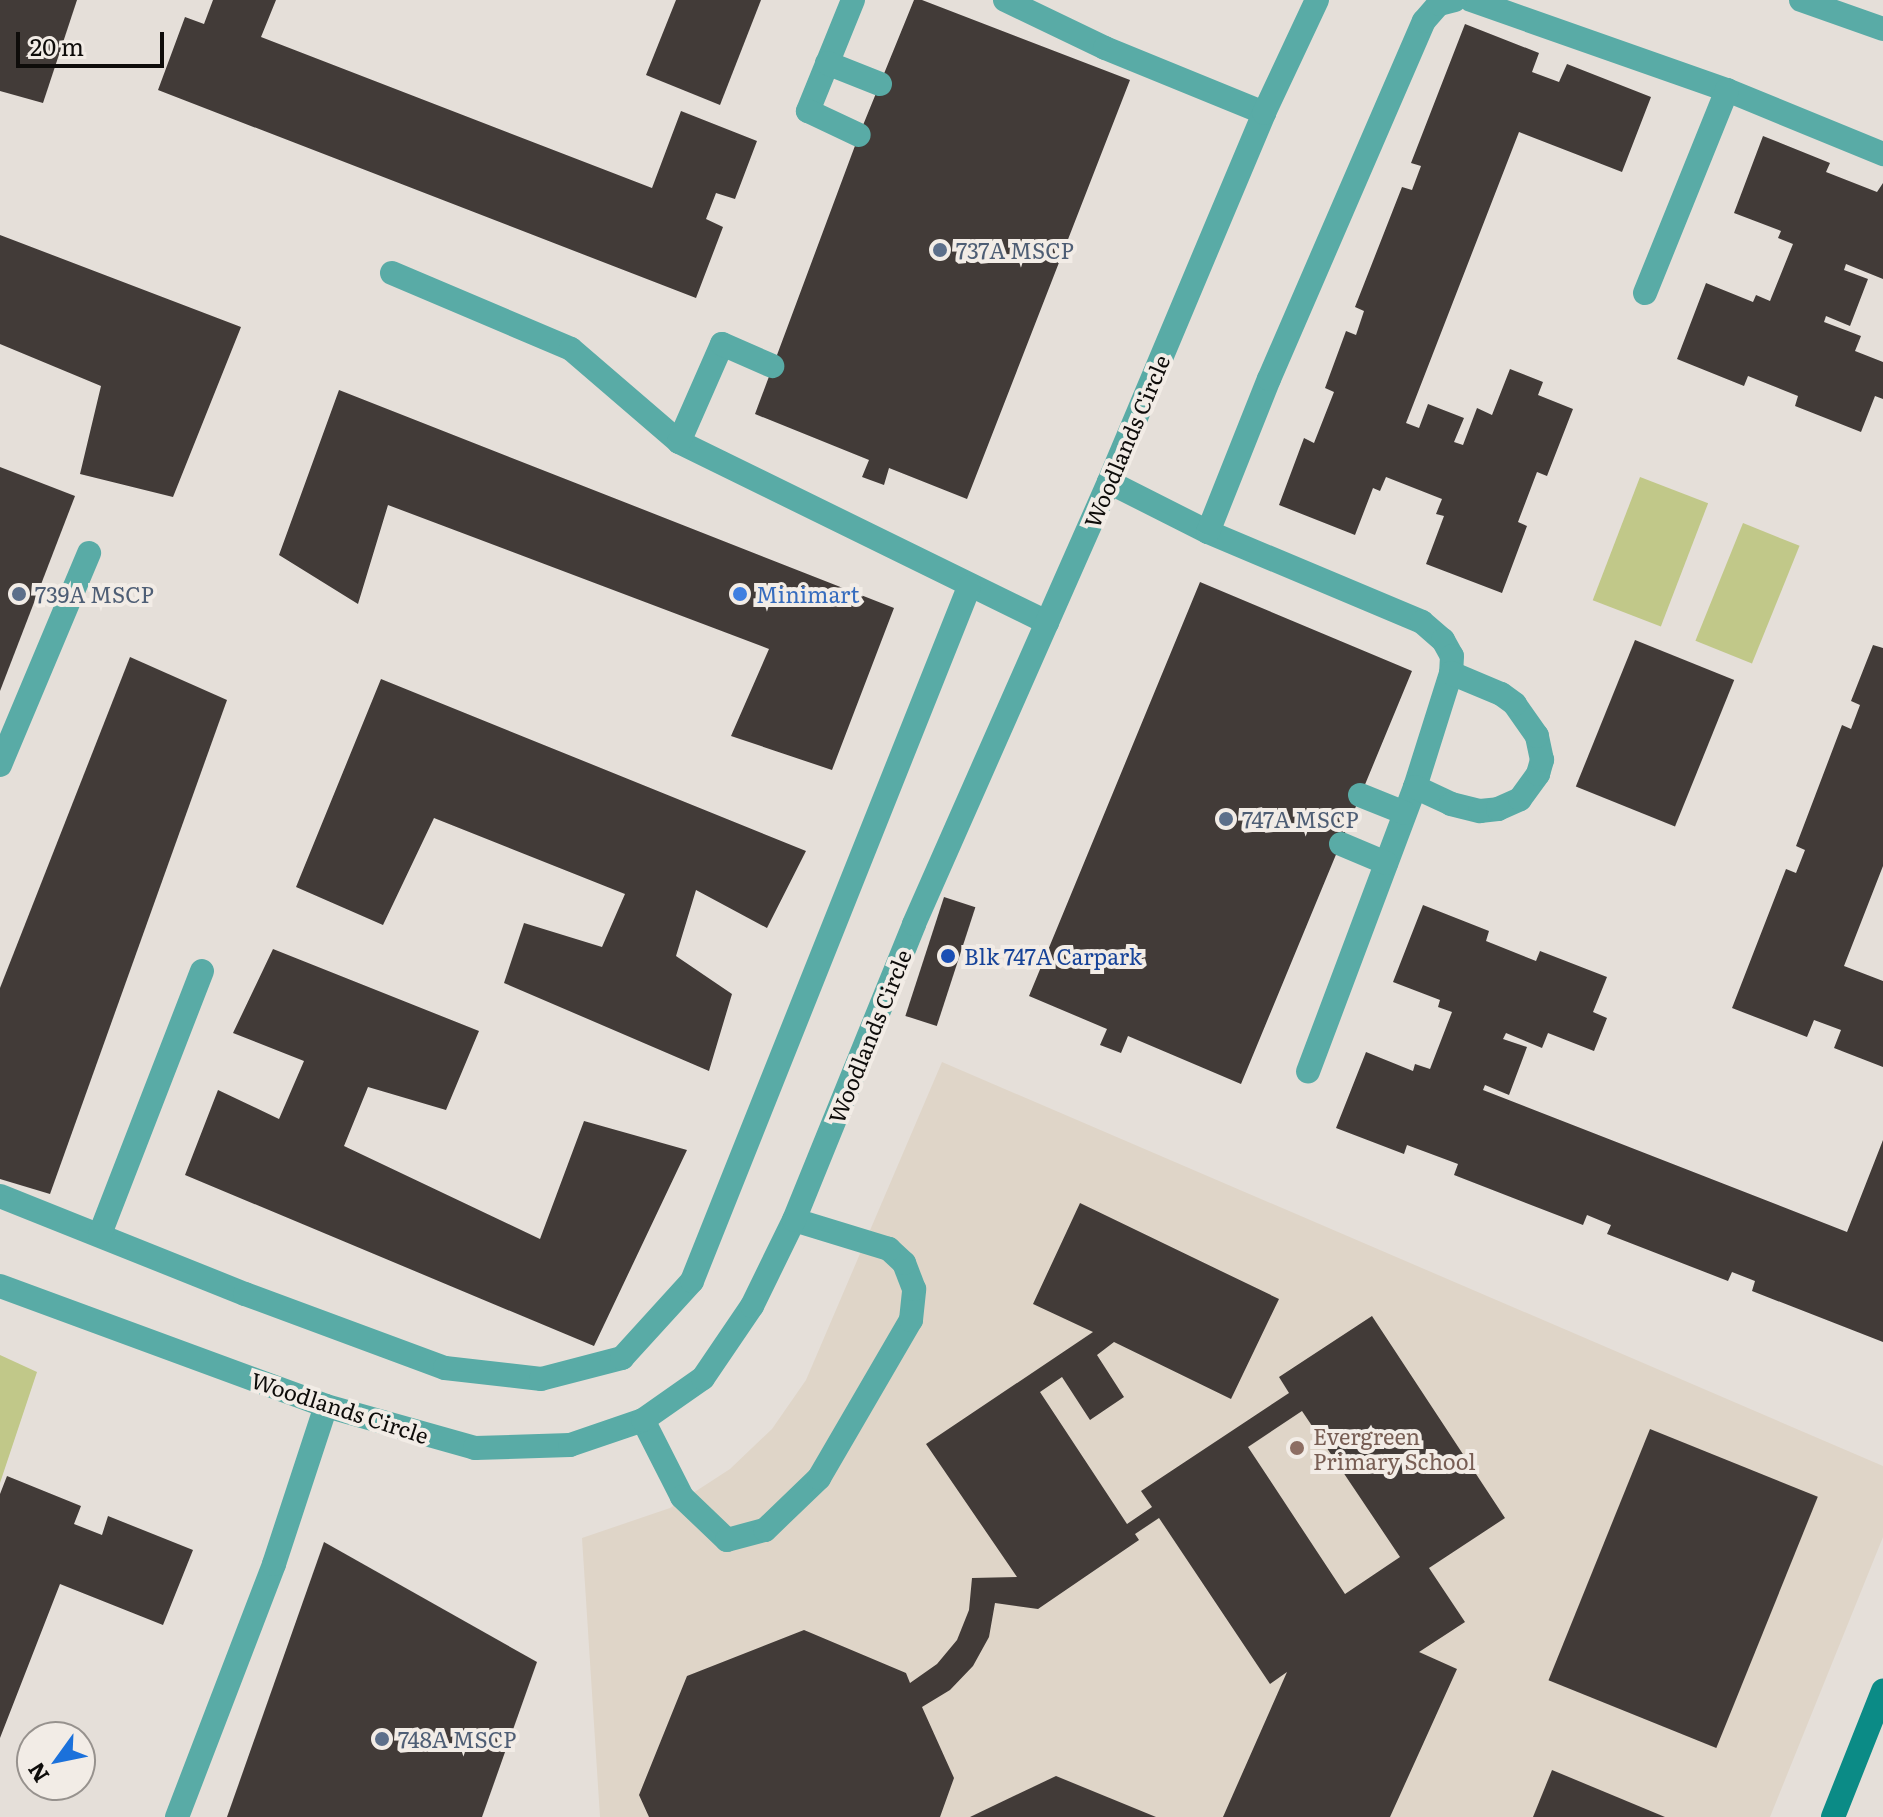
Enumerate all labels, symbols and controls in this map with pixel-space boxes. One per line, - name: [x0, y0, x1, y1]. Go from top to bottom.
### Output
- scale bar: [20, 16, 168, 66]
- text: 20 m: [30, 28, 84, 63]
- place label: 737A MSCP: [956, 237, 1074, 263]
- marker: 737A MSCP: [931, 241, 949, 259]
- street label: Woodlands Circle: [1078, 351, 1174, 531]
- place label: 739A MSCP: [35, 581, 154, 607]
- place label: Minimart: [756, 581, 859, 607]
- marker: 739A MSCP: [10, 585, 28, 603]
- marker: Minimart: [731, 585, 749, 603]
- place label: 747A MSCP: [1242, 806, 1359, 832]
- marker: 747A MSCP: [1217, 810, 1235, 828]
- place label: Blk 747A Carpark: [964, 943, 1142, 969]
- street label: Woodlands Circle: [822, 945, 916, 1127]
- marker: Blk 747A Carpark: [939, 947, 957, 965]
- street label: Woodlands Circle: [248, 1366, 432, 1448]
- place label: Evergreen Primary School: [1313, 1422, 1476, 1474]
- marker: Evergreen Primary School: [1288, 1439, 1306, 1457]
- north arrow: [16, 1721, 96, 1801]
- place label: 748A MSCP: [398, 1726, 516, 1752]
- marker: 748A MSCP: [373, 1730, 391, 1748]
- text: N: [18, 1757, 56, 1790]

